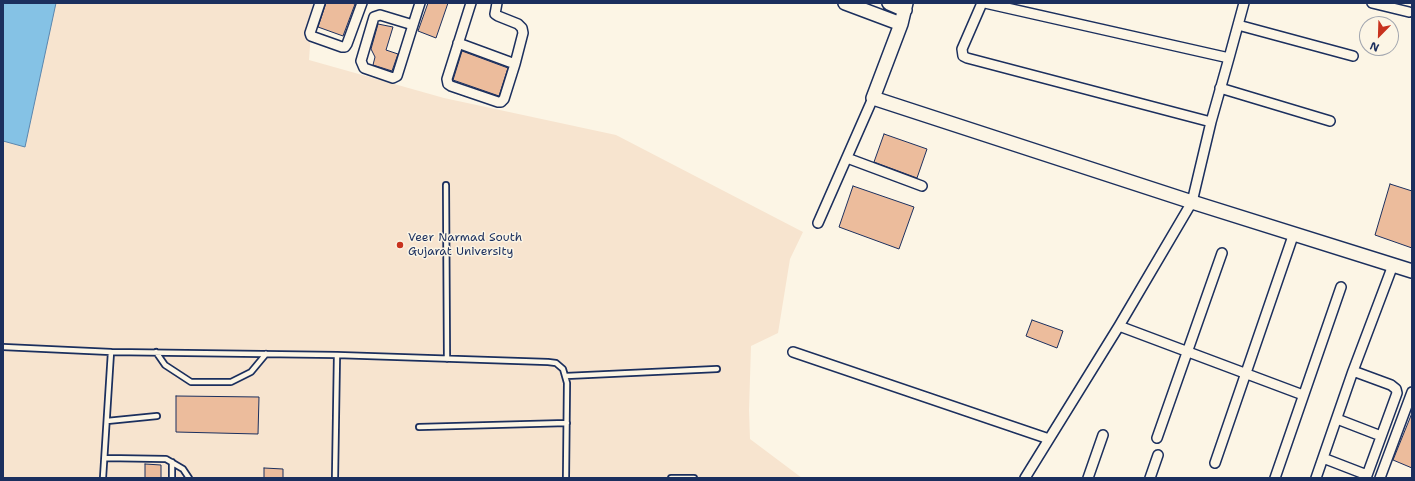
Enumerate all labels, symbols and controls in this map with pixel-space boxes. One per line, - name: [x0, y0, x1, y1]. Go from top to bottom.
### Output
- north arrow: [1359, 16, 1399, 56]
- text: N: [1368, 38, 1381, 55]
- place label: Veer Narmad South Gujarat University: [408, 231, 522, 259]
- marker: Veer Narmad South Gujarat University: [395, 240, 405, 250]

